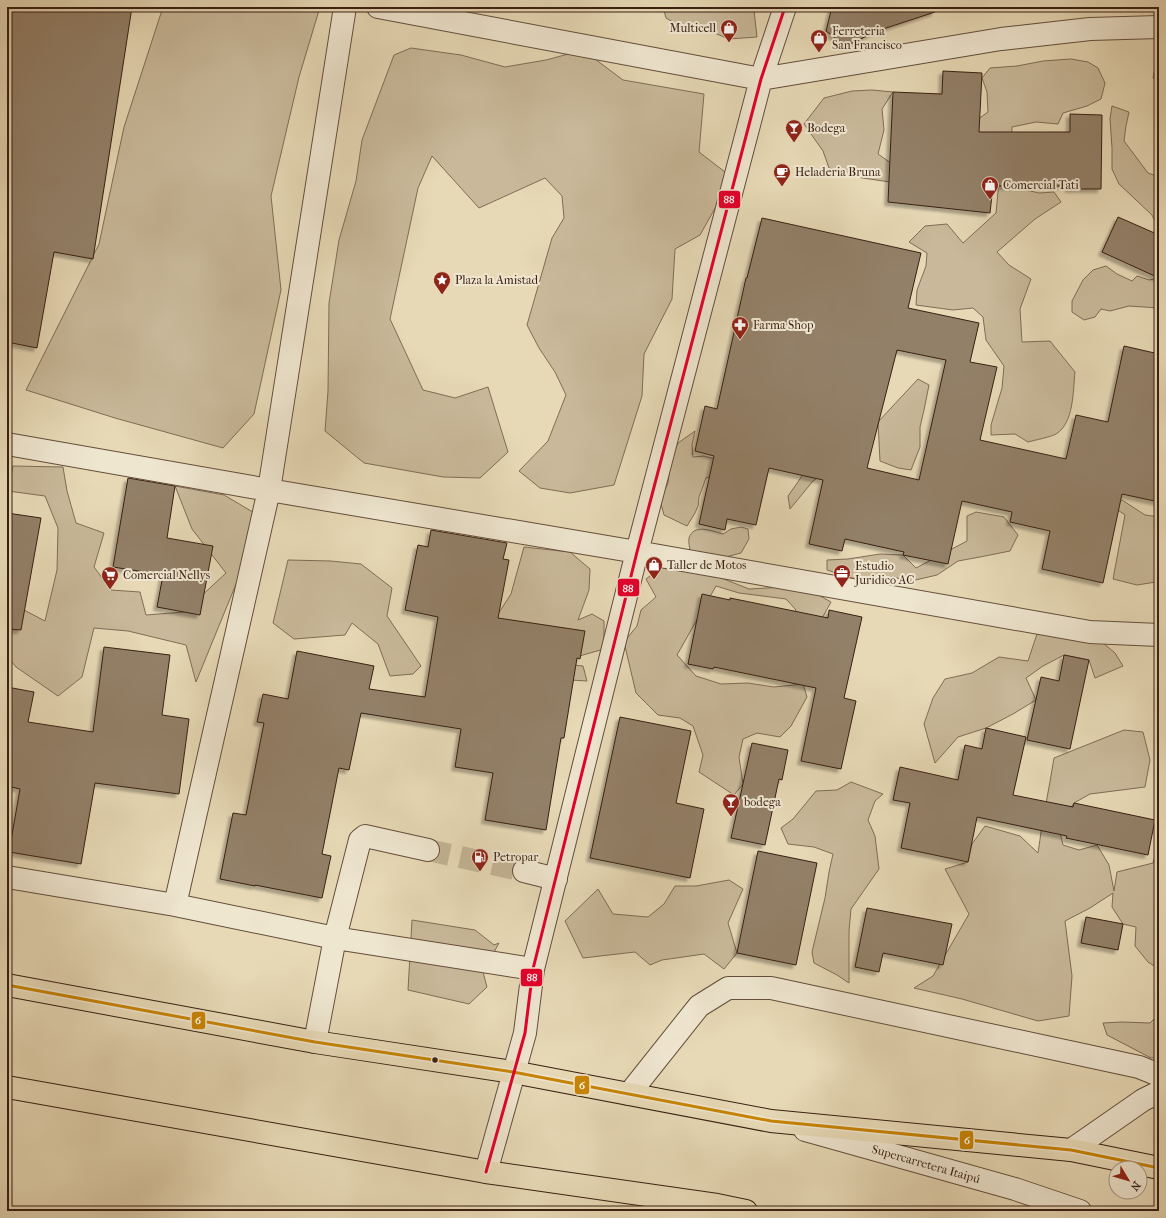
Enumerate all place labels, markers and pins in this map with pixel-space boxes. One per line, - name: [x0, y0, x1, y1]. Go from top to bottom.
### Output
- shop icon: Multicell: [719, 18, 739, 43]
- place label: Multicell: [670, 21, 717, 35]
- place label: Ferreteria San Francisco: [832, 24, 902, 52]
- shop icon: Ferreteria San Francisco: [809, 28, 829, 53]
- bar icon: Bodega: [784, 118, 804, 143]
- place label: Bodega: [807, 121, 846, 135]
- cafe icon: Heladeria Bruna: [772, 162, 792, 187]
- place label: Heladeria Bruna: [795, 165, 881, 179]
- shop icon: Comercial Tati: [980, 175, 1000, 200]
- place label: Comercial Tati: [1003, 178, 1079, 192]
- place icon: Plaza la Amistad: [432, 270, 452, 295]
- place label: Plaza la Amistad: [455, 273, 539, 287]
- pharmacy icon: Farma Shop: [730, 315, 750, 340]
- place label: Farma Shop: [753, 318, 814, 332]
- shop icon: Taller de Motos: [644, 555, 664, 580]
- place label: Taller de Motos: [667, 558, 747, 572]
- place label: Estudio Juridico AC: [854, 559, 914, 587]
- office icon: Estudio Juridico AC: [832, 563, 852, 588]
- supermarket icon: Comercial Nellys: [100, 565, 120, 590]
- place label: Comercial Nellys: [123, 568, 211, 582]
- bar icon: bodega: [721, 792, 741, 817]
- place label: bodega: [743, 795, 781, 809]
- fuel station icon: Petropar: [470, 847, 490, 872]
- place label: Petropar: [493, 850, 539, 864]
- unlabelled marker: [430, 1055, 440, 1065]

